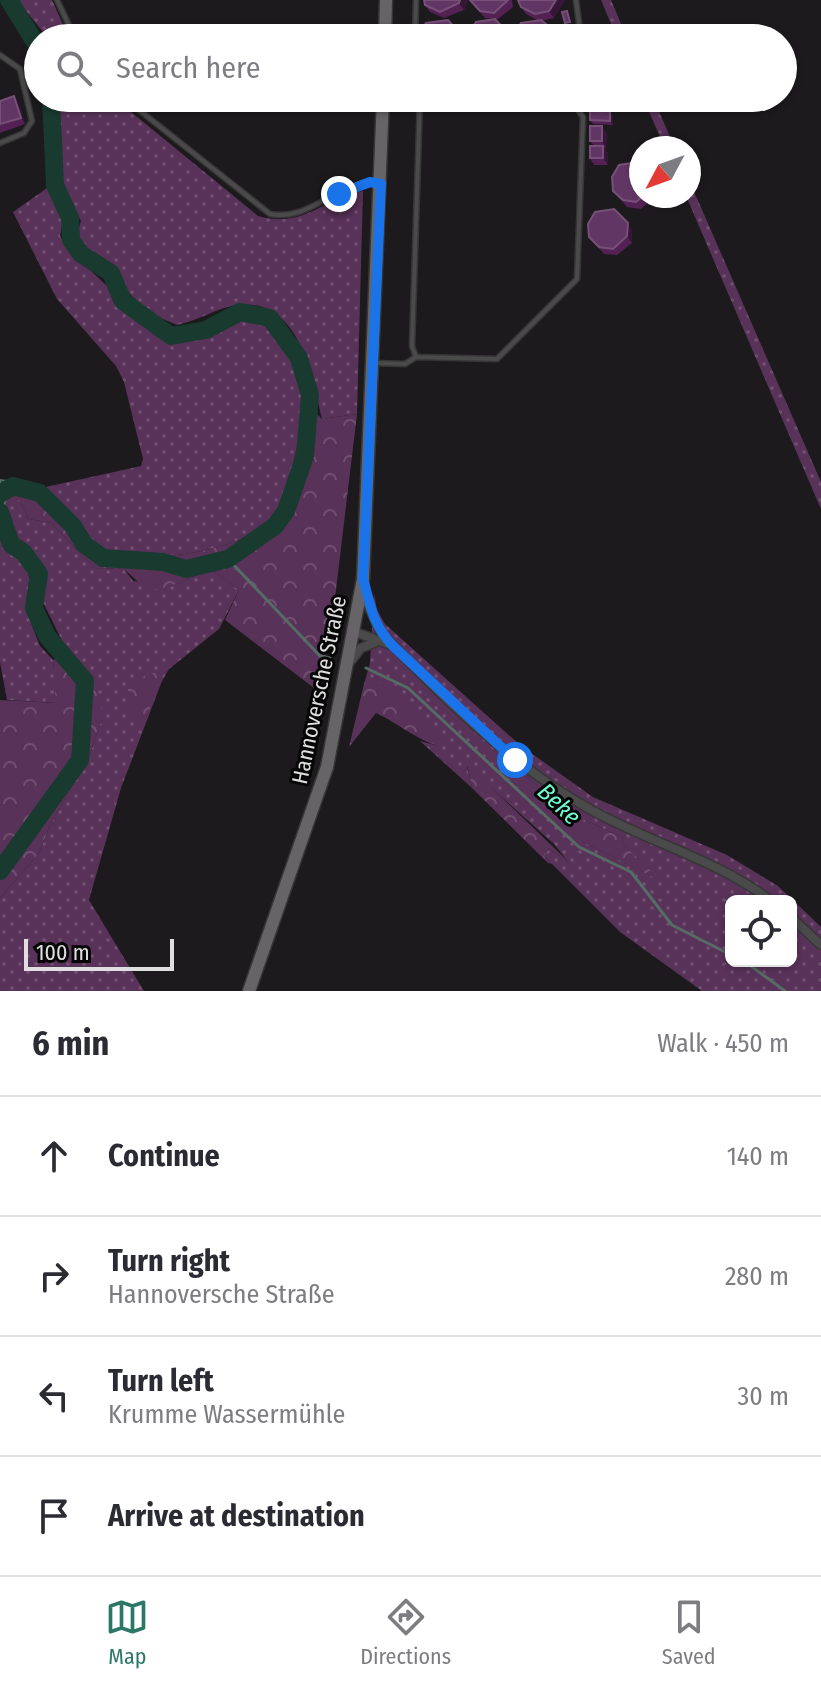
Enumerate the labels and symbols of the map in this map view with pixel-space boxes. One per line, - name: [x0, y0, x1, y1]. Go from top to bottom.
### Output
- north arrow: [629, 136, 701, 208]
- route end: [321, 176, 357, 212]
- street label: Hannoversche Straße: [286, 593, 352, 787]
- route start: [497, 742, 533, 778]
- water label: Beke: [532, 777, 586, 831]
- scale bar: [24, 935, 174, 971]

